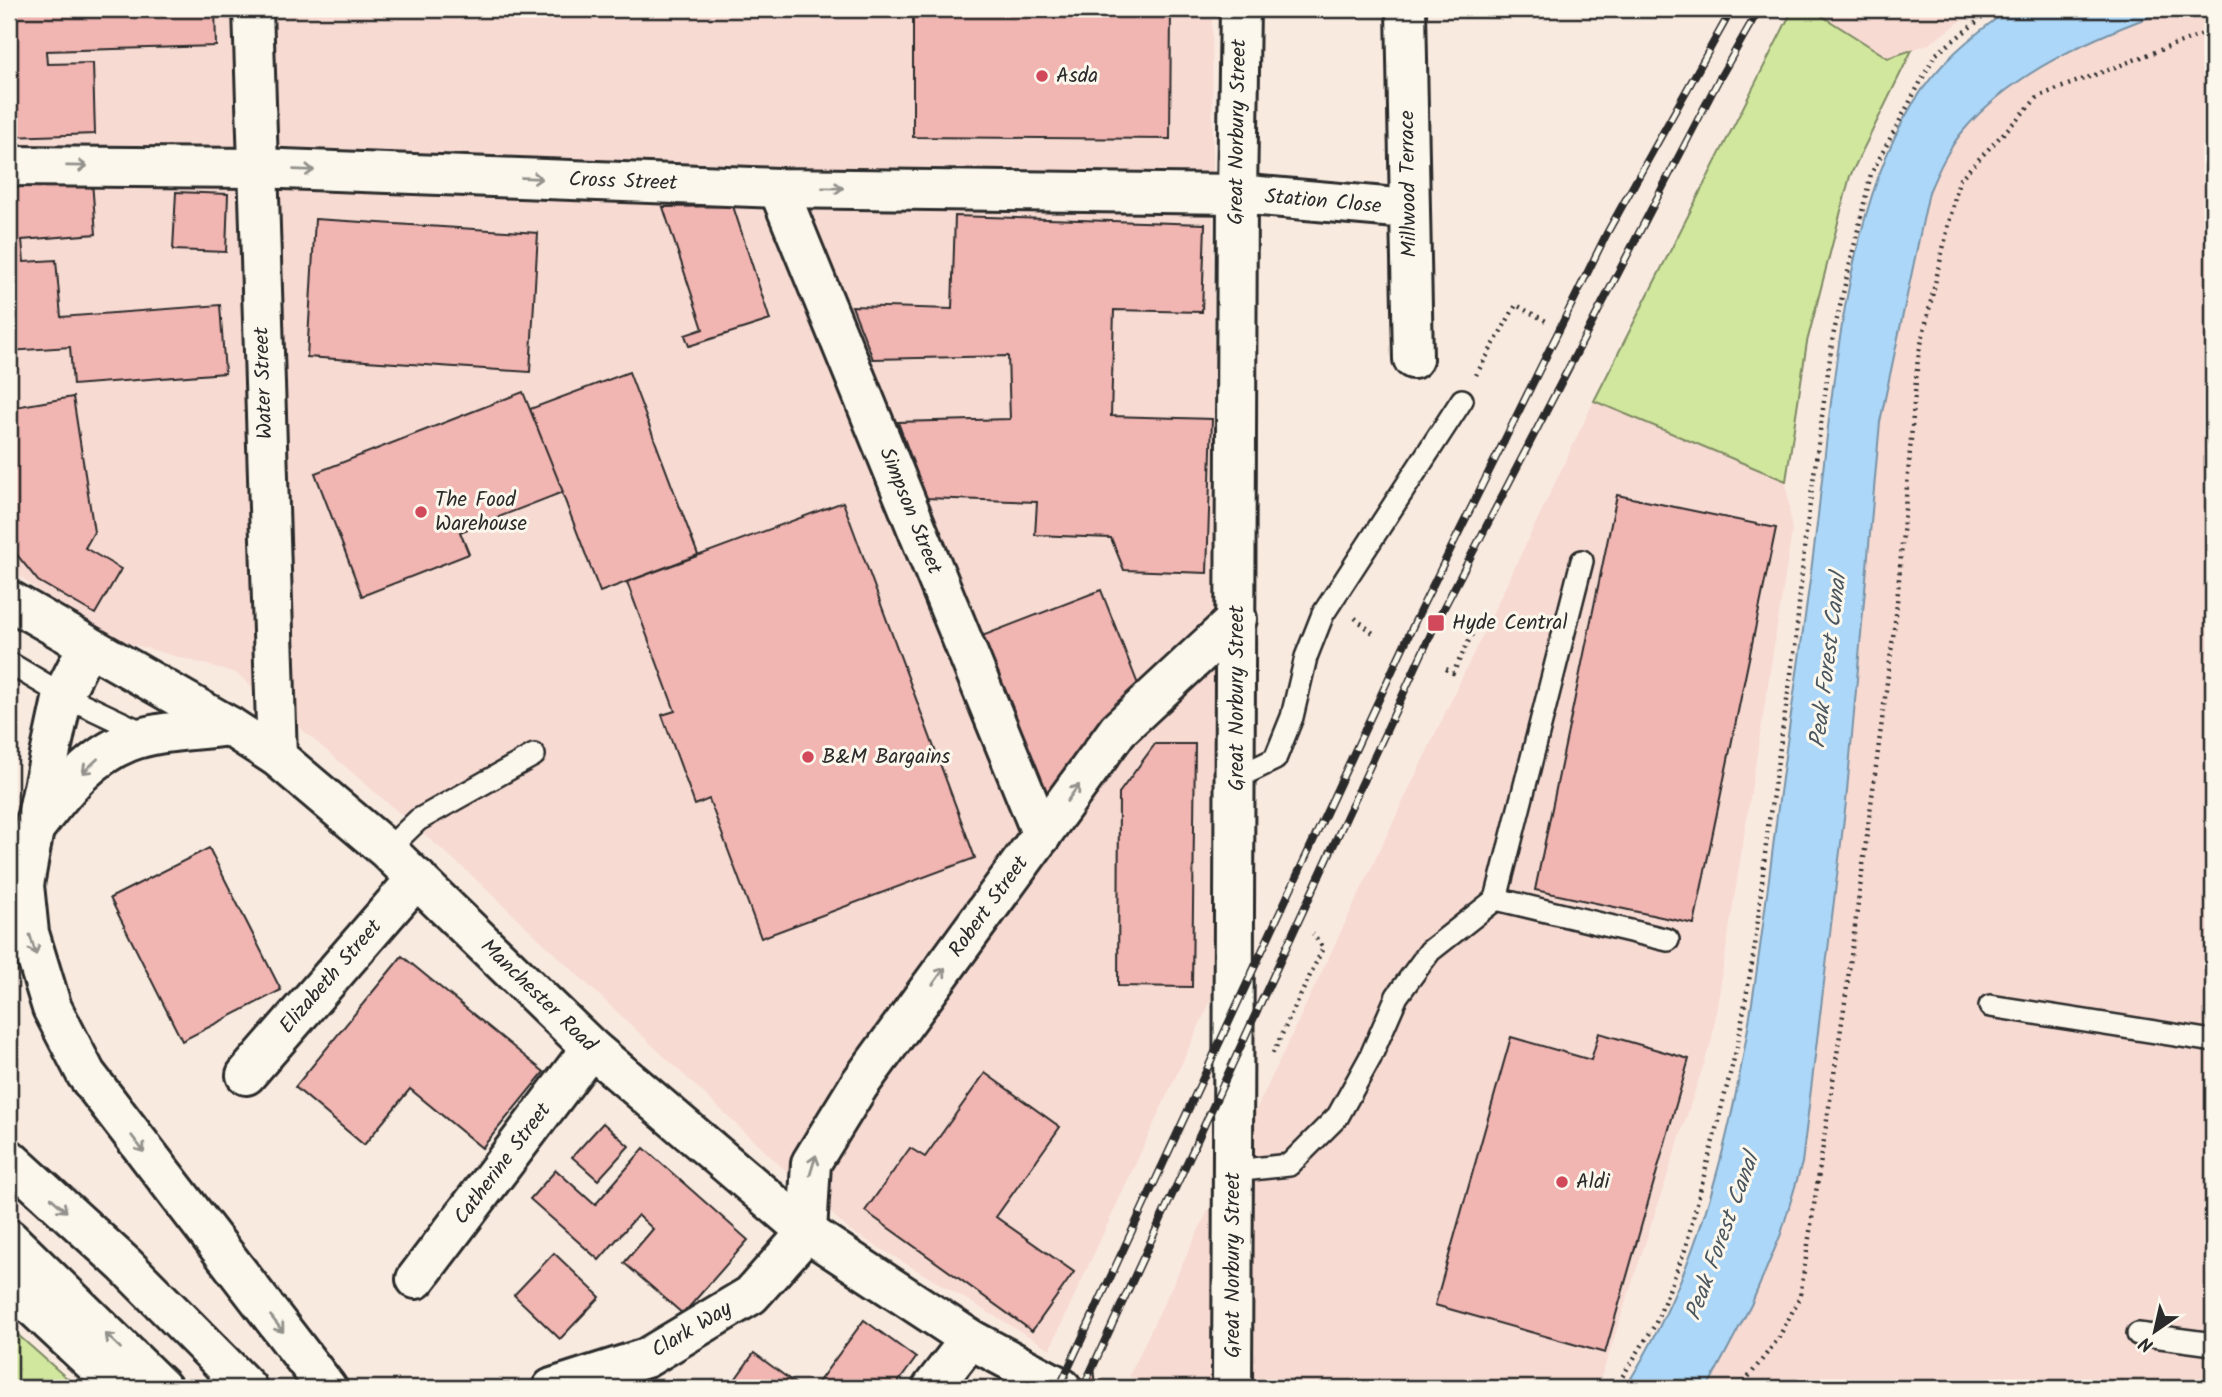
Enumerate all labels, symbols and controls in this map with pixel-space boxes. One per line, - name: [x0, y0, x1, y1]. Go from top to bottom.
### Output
- street label: Great Norbury Street: [1220, 38, 1256, 225]
- place label: Asda: [1056, 60, 1098, 93]
- marker: Asda: [1034, 68, 1050, 84]
- street label: Millwood Terrace: [1391, 110, 1427, 258]
- one-way arrow: [65, 160, 88, 173]
- one-way arrow: [293, 163, 316, 176]
- street label: Cross Street: [568, 164, 679, 200]
- one-way arrow: [520, 172, 543, 185]
- street label: Station Close: [1263, 180, 1383, 224]
- one-way arrow: [821, 182, 844, 195]
- street label: Water Street: [246, 325, 282, 440]
- street label: Simpson Street: [870, 443, 951, 580]
- place label: The Food Warehouse: [435, 484, 527, 541]
- marker: The Food Warehouse: [413, 504, 429, 520]
- water label: Peak Forest Canal: [1800, 568, 1858, 750]
- street label: Great Norbury Street: [1221, 604, 1254, 791]
- place label: Hyde Central: [1452, 607, 1568, 640]
- marker: Hyde Central: [1426, 613, 1446, 633]
- place label: B&M Bargains: [822, 741, 950, 774]
- marker: B&M Bargains: [800, 749, 816, 765]
- one-way arrow: [81, 758, 99, 774]
- one-way arrow: [1065, 784, 1080, 802]
- street label: Robert Street: [941, 848, 1038, 965]
- street label: Elizabeth Street: [272, 912, 391, 1042]
- street label: Manchester Road: [472, 931, 604, 1061]
- one-way arrow: [27, 934, 40, 956]
- one-way arrow: [931, 968, 946, 986]
- street label: Catherine Street: [446, 1095, 560, 1232]
- one-way arrow: [131, 1134, 146, 1153]
- water label: Peak Forest Canal: [1676, 1144, 1771, 1325]
- one-way arrow: [808, 1154, 821, 1176]
- place label: Aldi: [1576, 1166, 1610, 1199]
- street label: Great Norbury Street: [1217, 1171, 1250, 1358]
- marker: Aldi: [1554, 1174, 1570, 1190]
- one-way arrow: [50, 1197, 68, 1213]
- street label: Clark Way: [645, 1293, 739, 1367]
- north arrow: [2120, 1296, 2190, 1366]
- one-way arrow: [270, 1315, 285, 1333]
- text: N: [2133, 1328, 2160, 1359]
- one-way arrow: [105, 1332, 122, 1349]

